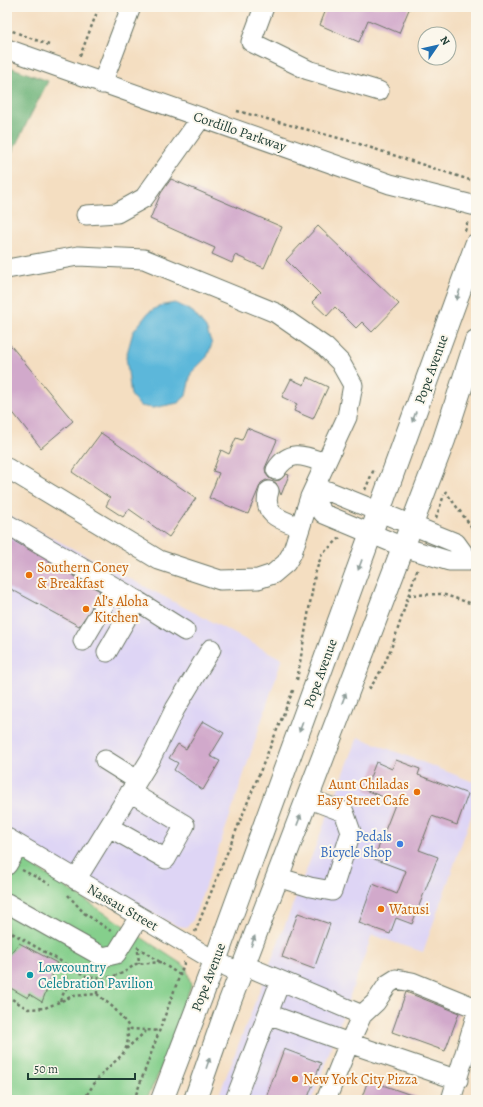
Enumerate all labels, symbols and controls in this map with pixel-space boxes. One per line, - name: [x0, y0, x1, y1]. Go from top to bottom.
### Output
- north arrow: [417, 26, 457, 66]
- text: N: [436, 33, 453, 48]
- street label: Cordillo Parkway: [191, 107, 290, 157]
- one-way arrow: [455, 289, 461, 301]
- street label: Pope Avenue: [410, 332, 453, 406]
- one-way arrow: [410, 411, 416, 423]
- place label: Southern Coney & Breakfast: [37, 558, 129, 593]
- one-way arrow: [357, 560, 363, 572]
- marker: Southern Coney & Breakfast: [24, 570, 34, 580]
- place label: Al’s Aloha Kitchen: [93, 592, 149, 627]
- marker: Al’s Aloha Kitchen: [81, 604, 91, 614]
- street label: Pope Avenue: [299, 636, 342, 710]
- one-way arrow: [342, 691, 348, 703]
- one-way arrow: [297, 721, 303, 733]
- place label: Aunt Chiladas Easy Street Cafe: [317, 775, 409, 810]
- marker: Aunt Chiladas Easy Street Cafe: [412, 787, 422, 797]
- one-way arrow: [296, 813, 302, 825]
- place label: Pedals Bicycle Shop: [320, 827, 392, 862]
- marker: Pedals Bicycle Shop: [395, 839, 405, 849]
- street label: Nassau Street: [84, 879, 162, 936]
- place label: Watusi: [388, 900, 429, 919]
- marker: Watusi: [376, 904, 386, 914]
- one-way arrow: [250, 935, 256, 947]
- street label: Pope Avenue: [187, 940, 230, 1014]
- place label: Lowcountry Celebration Pavilion: [38, 958, 153, 993]
- marker: Lowcountry Celebration Pavilion: [25, 970, 35, 980]
- scale bar: [28, 1055, 135, 1081]
- one-way arrow: [205, 1057, 211, 1069]
- text: 50 m: [34, 1061, 58, 1077]
- place label: New York City Pizza: [303, 1070, 418, 1089]
- marker: New York City Pizza: [290, 1074, 300, 1084]

